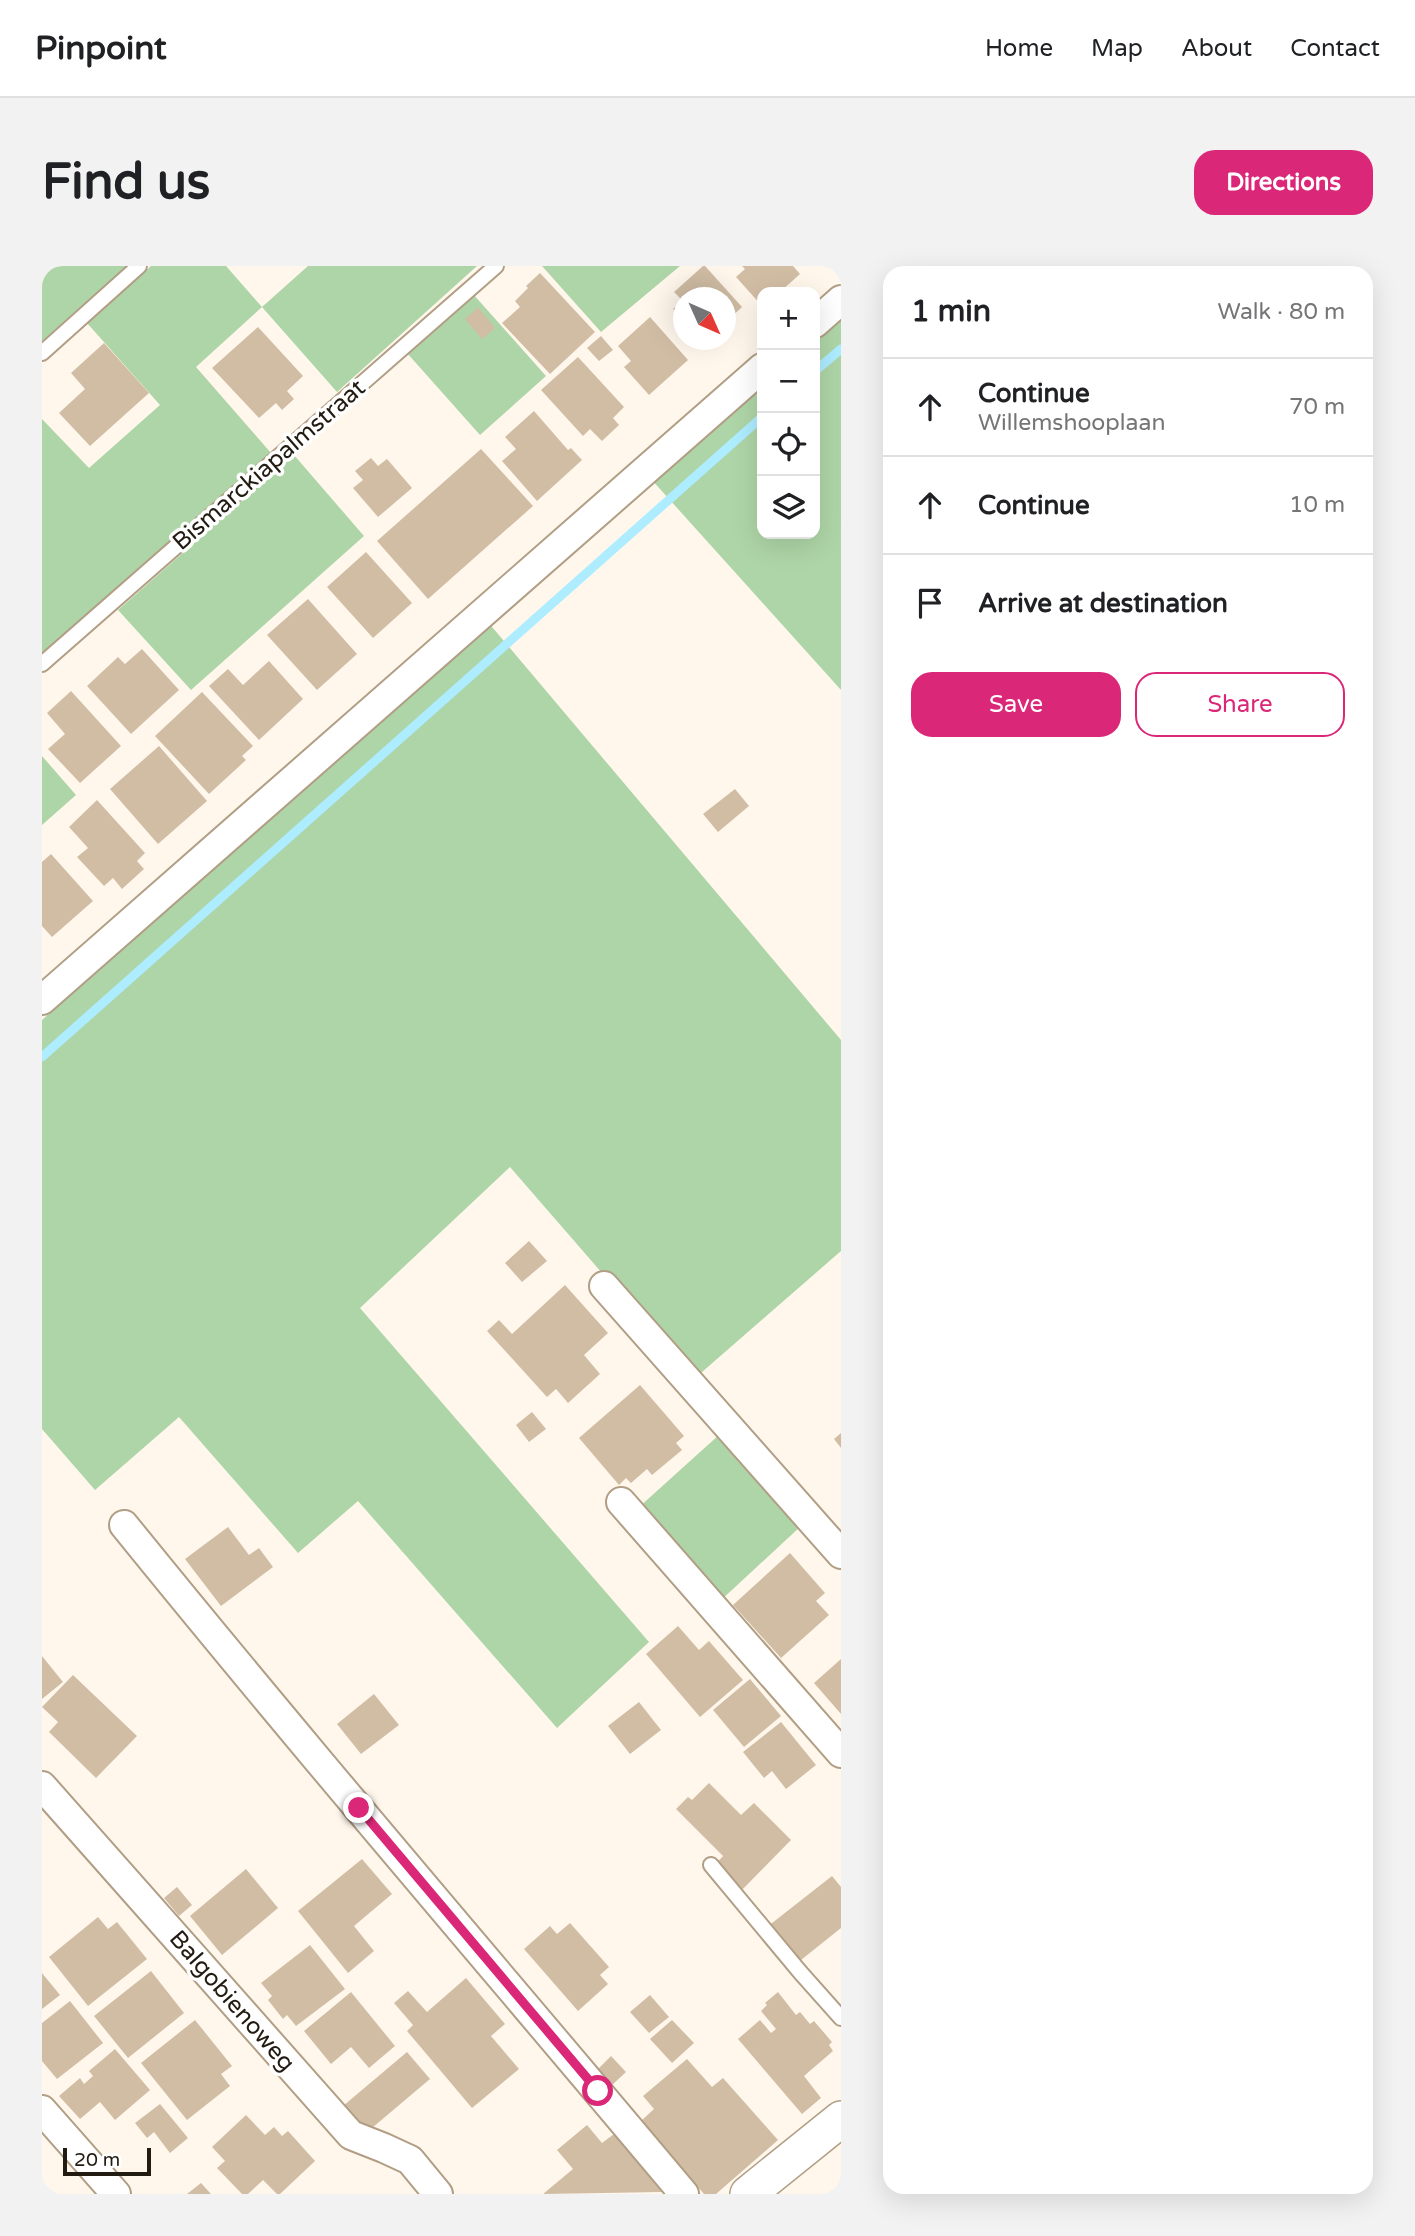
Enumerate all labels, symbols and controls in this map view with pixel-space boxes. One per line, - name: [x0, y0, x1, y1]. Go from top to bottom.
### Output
- text: Pinpoint: [35, 29, 167, 68]
- text: Home: [985, 34, 1053, 63]
- text: Map: [1091, 34, 1143, 63]
- text: About: [1181, 34, 1252, 63]
- text: Contact: [1290, 34, 1380, 63]
- button: Directions: [1194, 150, 1373, 215]
- text: Find us: [42, 153, 210, 212]
- north arrow: [673, 287, 736, 350]
- map controls: [757, 287, 820, 539]
- button: +: [757, 287, 820, 350]
- text: 1 min: [911, 293, 991, 330]
- text: Walk · 80 m: [1218, 298, 1345, 326]
- button: −: [757, 350, 820, 413]
- street label: Bismarckiapalmstraat: [167, 373, 371, 557]
- text: Continue: [978, 378, 1090, 409]
- icon: ahead: [911, 388, 949, 426]
- text: 70 m: [1289, 393, 1345, 421]
- text: Willemshooplaan: [978, 409, 1165, 437]
- button: locate: [757, 413, 820, 476]
- button: layers: [757, 476, 820, 539]
- icon: ahead: [911, 486, 949, 524]
- text: Continue: [978, 490, 1090, 521]
- text: 10 m: [1289, 491, 1345, 519]
- icon: arrive: [911, 584, 949, 622]
- text: Arrive at destination: [978, 588, 1228, 619]
- button: Save: [911, 672, 1121, 737]
- button: Share: [1135, 672, 1345, 737]
- route end: [343, 1792, 374, 1823]
- street label: Balgobienoweg: [163, 1925, 301, 2077]
- route start: [582, 2075, 613, 2106]
- scale bar: [63, 2145, 150, 2177]
- text: 20 m: [74, 2149, 120, 2171]

